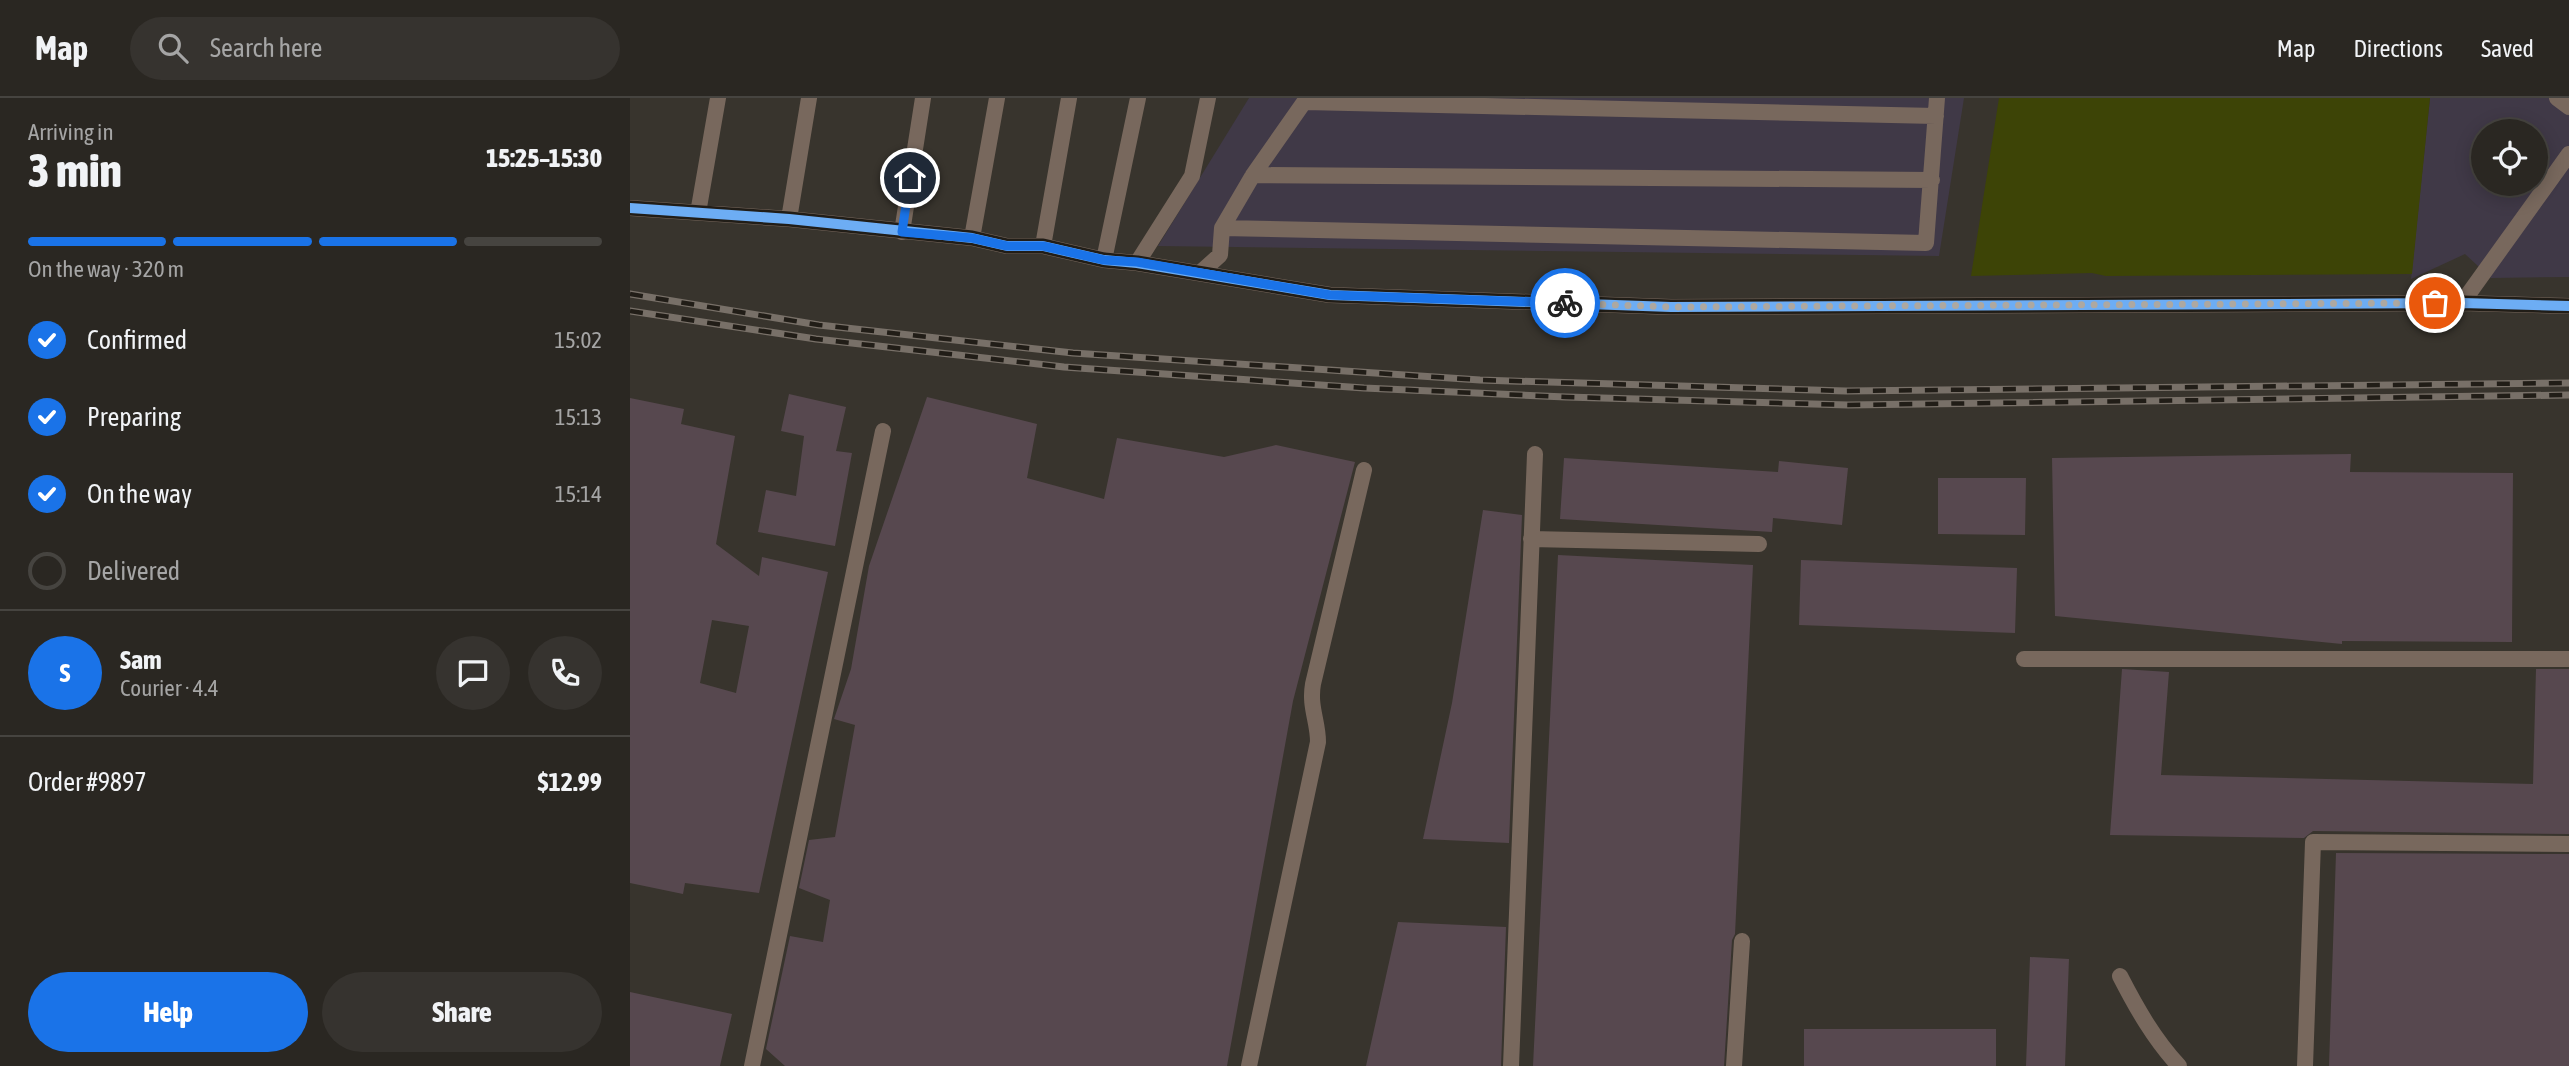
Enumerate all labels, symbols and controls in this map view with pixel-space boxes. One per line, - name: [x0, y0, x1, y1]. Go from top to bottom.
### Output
- search box: [130, 17, 620, 80]
- text: Map: [35, 29, 88, 67]
- icon: search: [154, 29, 192, 67]
- text: Search here: [210, 33, 322, 63]
- text: Map: [2277, 35, 2315, 62]
- text: Directions: [2353, 35, 2443, 62]
- text: Saved: [2481, 35, 2534, 62]
- text: Arriving in: [28, 119, 114, 145]
- map controls: [2471, 119, 2548, 196]
- button: locate: [2471, 119, 2548, 196]
- text: 15:25–15:30: [486, 143, 602, 173]
- text: 3 min: [28, 144, 122, 197]
- pin: [880, 148, 940, 208]
- icon: home: [891, 159, 929, 197]
- text: On the way · 320 m: [28, 256, 184, 282]
- courier: [1530, 268, 1600, 338]
- pin: [2405, 273, 2465, 333]
- icon: bike: [1546, 284, 1584, 322]
- icon: bag: [2416, 284, 2454, 322]
- icon: check: [28, 321, 66, 359]
- text: Confirmed: [87, 325, 187, 355]
- text: 15:02: [554, 327, 602, 353]
- icon: check: [28, 398, 66, 436]
- text: Preparing: [87, 402, 181, 432]
- text: 15:13: [555, 404, 602, 430]
- icon: check: [28, 475, 66, 513]
- text: On the way: [87, 479, 192, 509]
- text: 15:14: [555, 481, 602, 507]
- text: Delivered: [87, 556, 180, 586]
- button: chat: [436, 636, 510, 710]
- button: phone: [528, 636, 602, 710]
- text: Sam: [120, 645, 162, 675]
- text: S: [60, 658, 70, 688]
- text: Courier · 4.4: [120, 675, 219, 701]
- text: Order #9897: [28, 767, 147, 797]
- text: $12.99: [538, 767, 602, 797]
- button: Help: [28, 972, 308, 1052]
- button: Share: [322, 972, 602, 1052]

